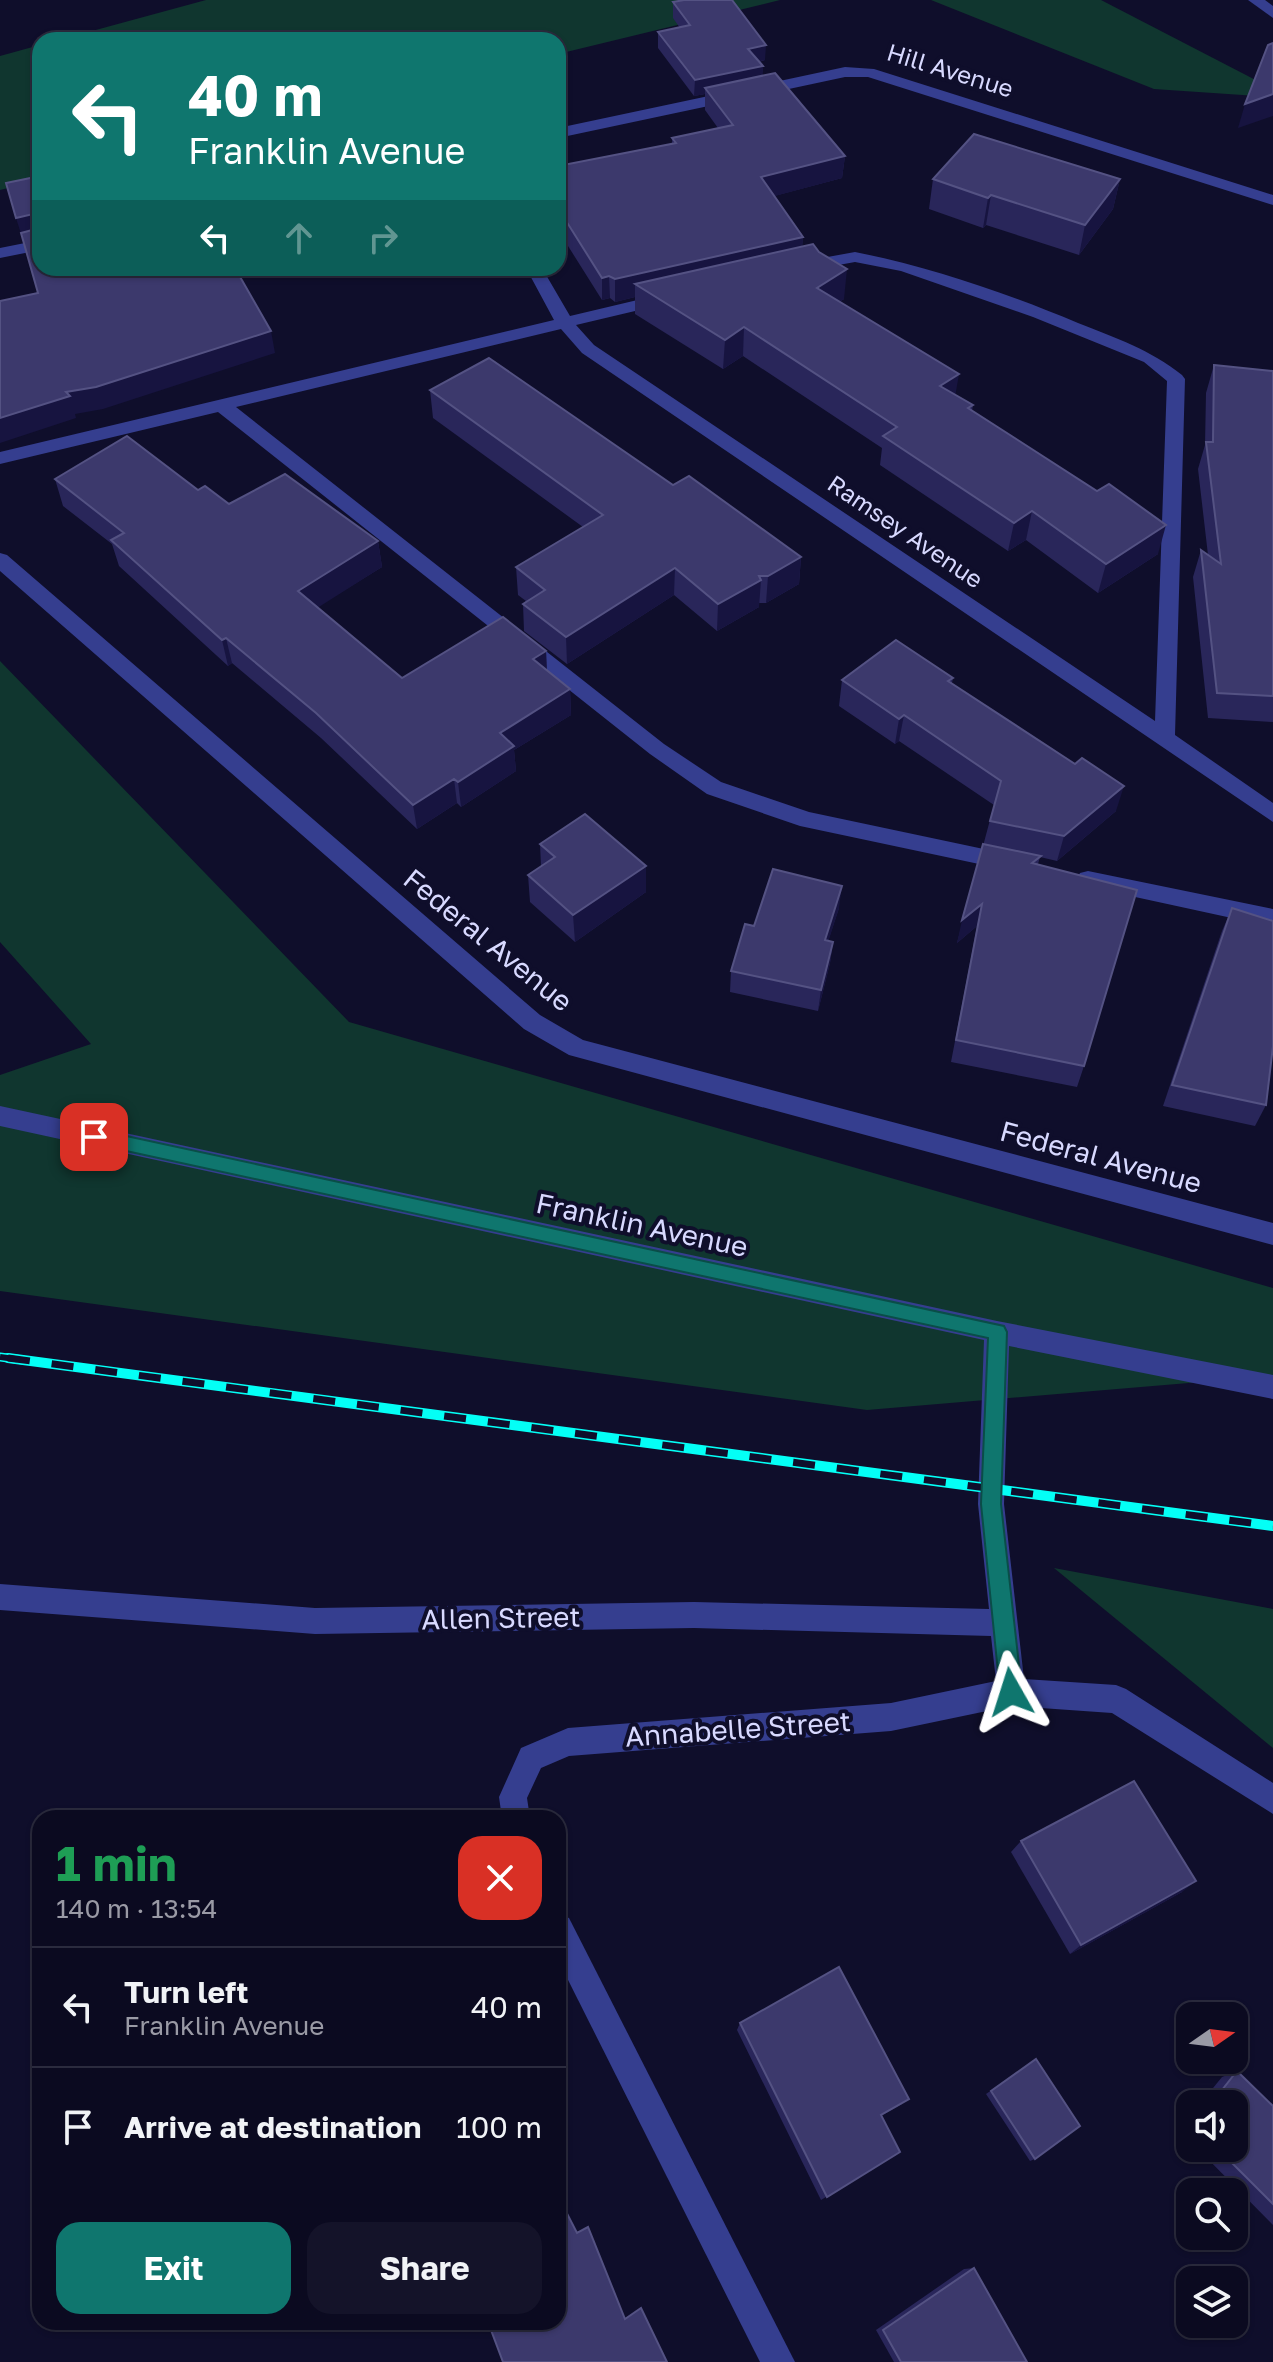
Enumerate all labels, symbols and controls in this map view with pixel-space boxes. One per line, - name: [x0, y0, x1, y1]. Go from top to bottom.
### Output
- street label: Hill Avenue: [884, 37, 1017, 103]
- text: 40 m: [188, 61, 322, 128]
- icon: left: [56, 64, 160, 168]
- text: Franklin Avenue: [188, 129, 465, 172]
- icon: left: [193, 216, 237, 260]
- icon: ahead: [277, 216, 321, 260]
- icon: right: [361, 216, 405, 260]
- street label: Ramsey Avenue: [823, 468, 989, 593]
- street label: Federal Avenue: [397, 862, 579, 1018]
- pin: [60, 1103, 128, 1171]
- street label: Federal Avenue: [997, 1114, 1206, 1199]
- icon: arrive: [72, 1115, 116, 1159]
- street label: Franklin Avenue: [533, 1186, 751, 1263]
- street label: Allen Street: [421, 1600, 581, 1635]
- position arrow: [969, 1650, 1053, 1734]
- street label: Annabelle Street: [624, 1704, 852, 1753]
- text: 1 min: [56, 1834, 177, 1892]
- button: close: [458, 1836, 542, 1920]
- text: 140 m · 13:54: [56, 1893, 217, 1924]
- text: Turn left: [124, 1974, 249, 2010]
- icon: left: [56, 1985, 100, 2029]
- text: 40 m: [471, 1989, 542, 2025]
- north arrow: [1176, 2002, 1248, 2074]
- map controls: [1176, 2002, 1248, 2338]
- text: Franklin Avenue: [124, 2010, 324, 2041]
- button: sound: [1176, 2090, 1248, 2162]
- icon: arrive: [56, 2105, 100, 2149]
- text: Arrive at destination: [124, 2109, 421, 2145]
- text: 100 m: [456, 2109, 542, 2145]
- button: search: [1176, 2178, 1248, 2250]
- button: Exit: [56, 2222, 291, 2314]
- button: Share: [307, 2222, 542, 2314]
- button: layers: [1176, 2266, 1248, 2338]

